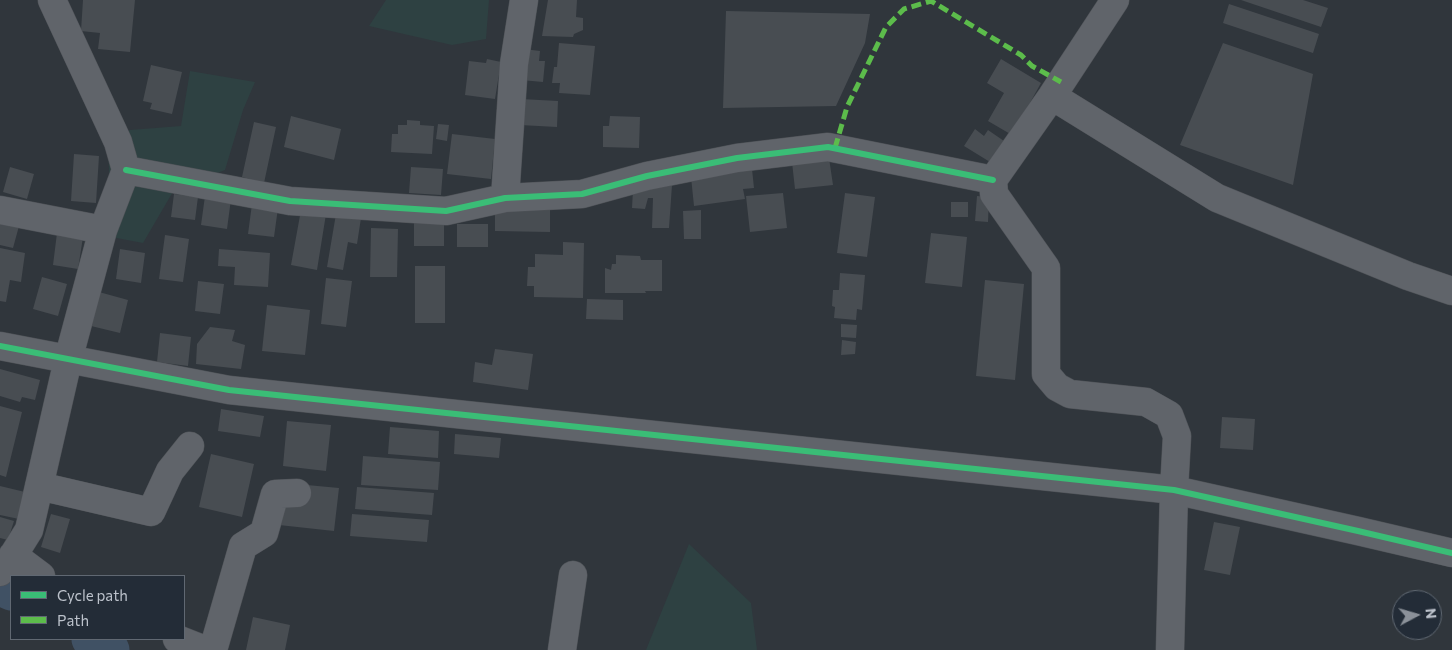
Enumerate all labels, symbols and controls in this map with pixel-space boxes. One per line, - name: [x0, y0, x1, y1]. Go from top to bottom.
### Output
- legend: [10, 575, 185, 640]
- text: Cycle path: [57, 586, 128, 604]
- north arrow: [1392, 590, 1442, 640]
- text: N: [1422, 607, 1440, 620]
- text: Path: [57, 611, 89, 629]

